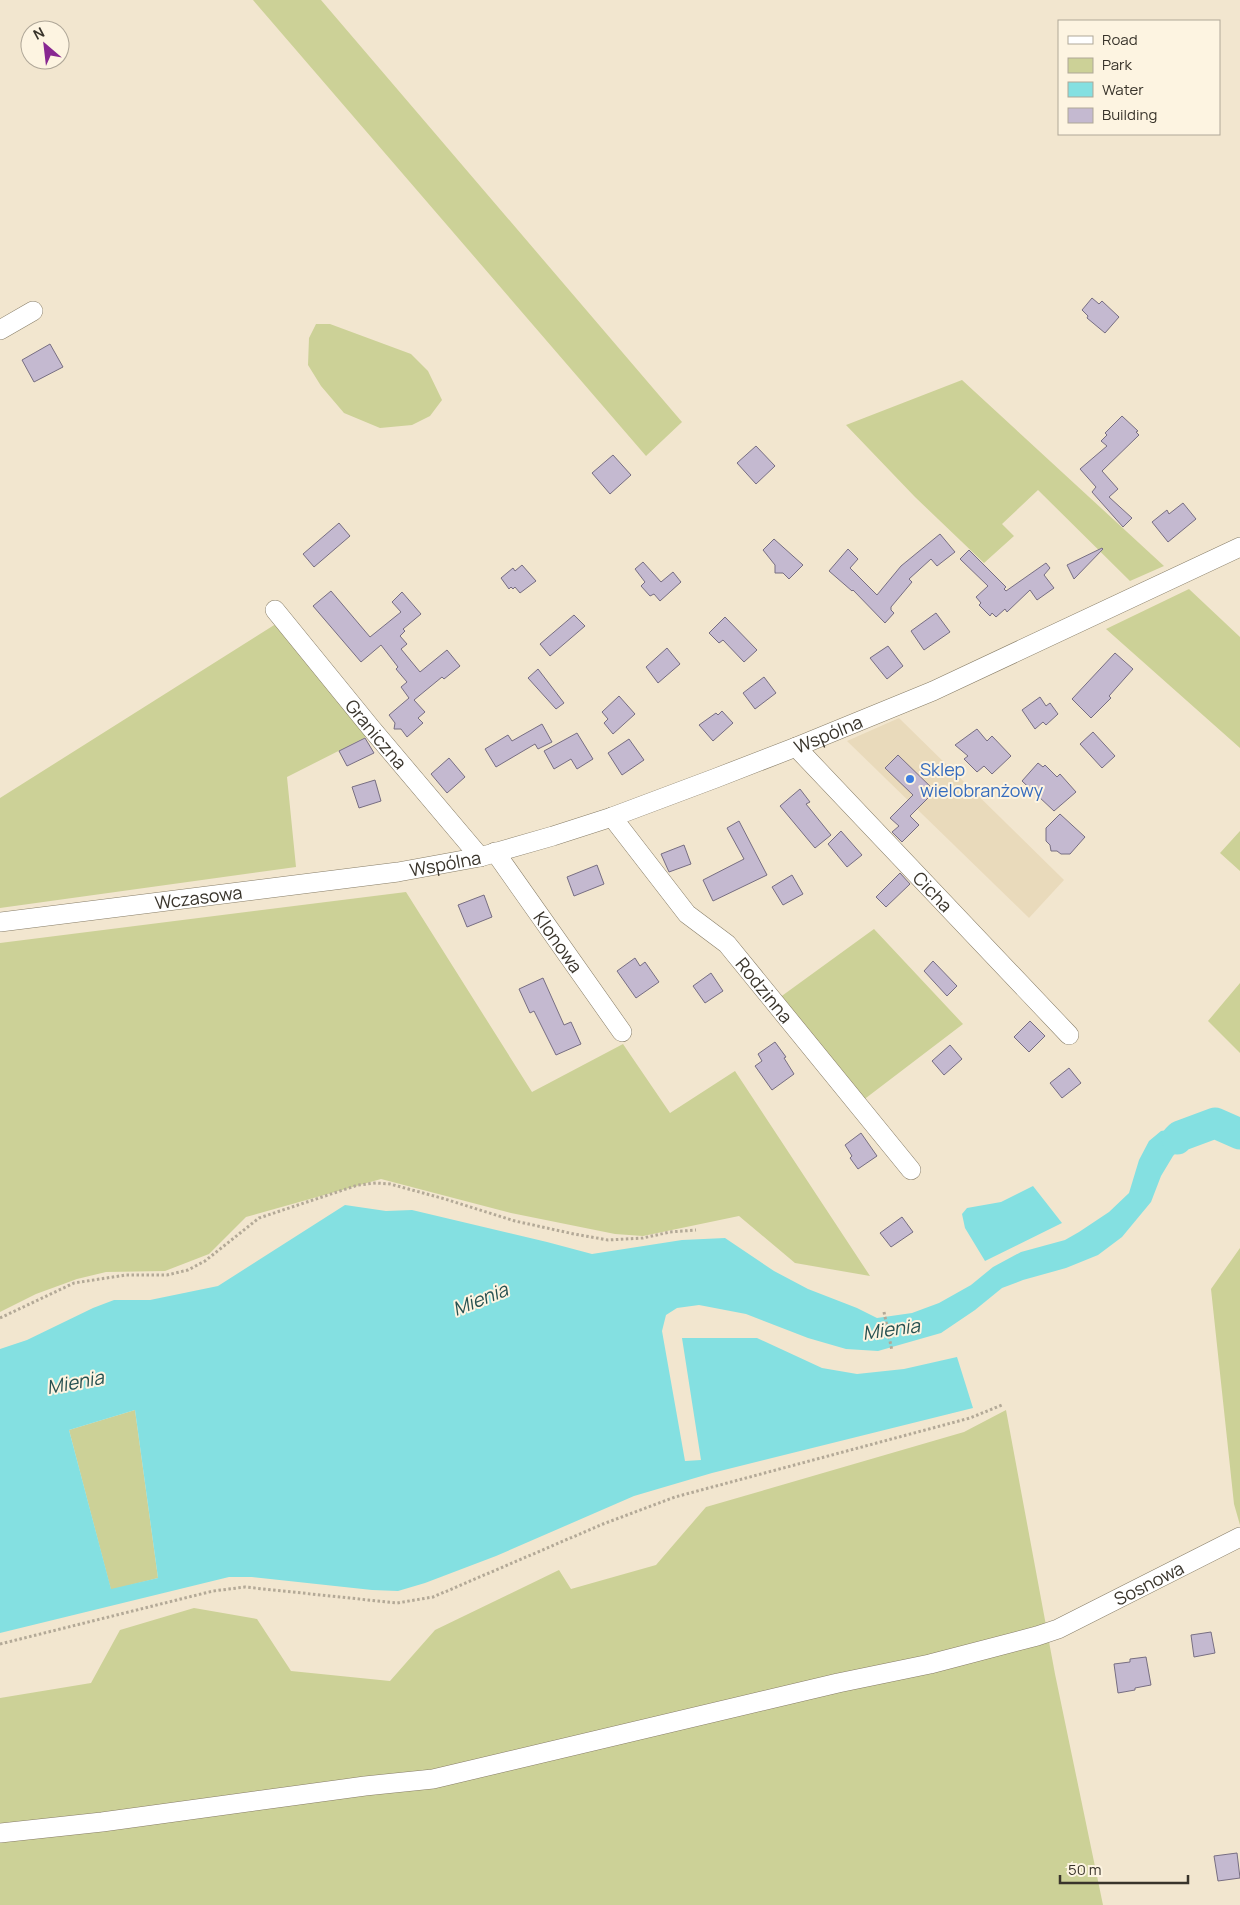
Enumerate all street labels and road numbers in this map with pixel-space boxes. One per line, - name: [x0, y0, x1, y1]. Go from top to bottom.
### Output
- street label: Graniczna: [340, 694, 412, 774]
- street label: Wspólna: [790, 709, 866, 759]
- street label: Wspólna: [408, 845, 483, 882]
- street label: Cicha: [908, 866, 958, 917]
- street label: Wczasowa: [153, 880, 243, 914]
- street label: Klonowa: [529, 906, 588, 977]
- street label: Rodzinna: [731, 952, 798, 1028]
- street label: Sosnowa: [1110, 1555, 1188, 1611]

